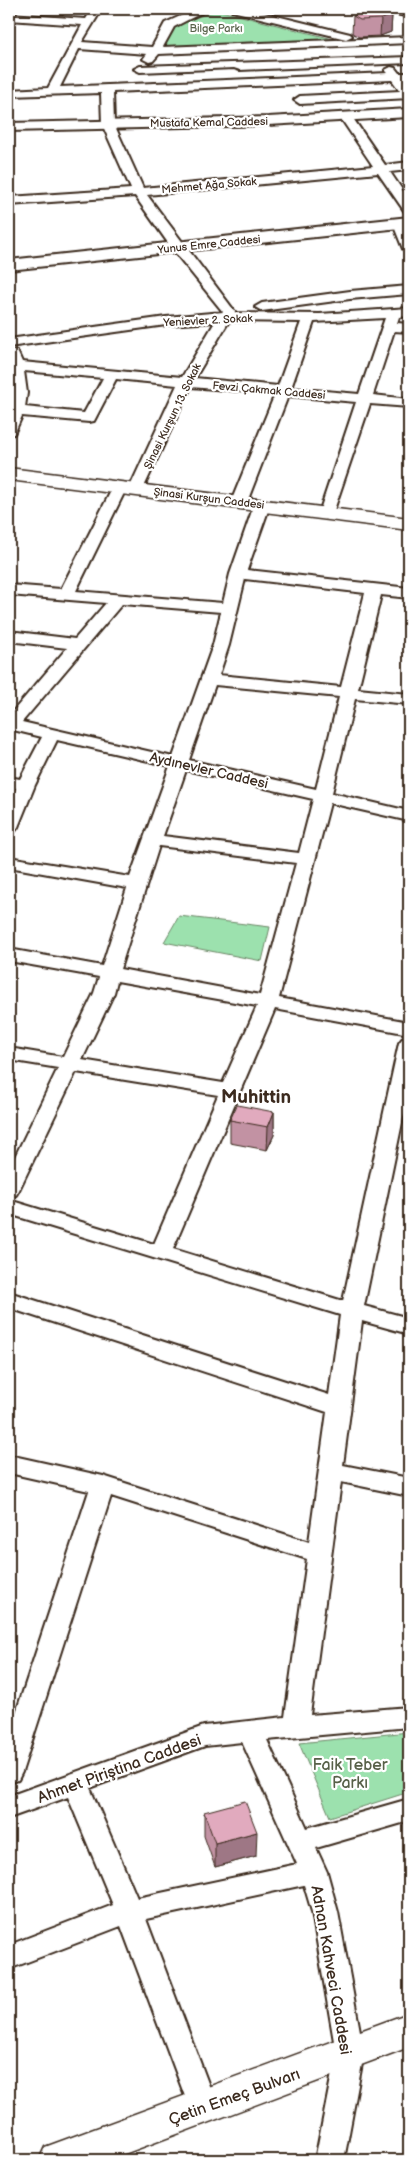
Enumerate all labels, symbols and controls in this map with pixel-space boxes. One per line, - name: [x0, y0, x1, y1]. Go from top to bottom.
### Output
- park label: Bilge Parkı: [189, 22, 243, 35]
- street label: Mustafa Kemal Caddesi: [150, 115, 268, 130]
- street label: Mehmet Ağa Sokak: [161, 175, 258, 196]
- street label: Yunus Emre Caddesi: [156, 233, 261, 256]
- street label: Yenievler 2. Sokak: [162, 312, 254, 329]
- street label: Şinasi Kurşun 13. Sokak: [141, 361, 204, 471]
- street label: Fevzi Çakmak Caddesi: [212, 379, 326, 402]
- street label: Şinasi Kurşun Caddesi: [153, 485, 265, 512]
- street label: Aydınevler Caddesi: [148, 749, 270, 792]
- district label: Muhittin: [221, 1086, 291, 1109]
- street label: Ahmet Piriştina Caddesi: [35, 1731, 204, 1808]
- park label: Faik Teber Parkı: [312, 1756, 388, 1793]
- street label: Adnan Kahveci Caddesi: [306, 1884, 355, 2056]
- street label: Çetin Emeç Bulvarı: [166, 2065, 303, 2130]

